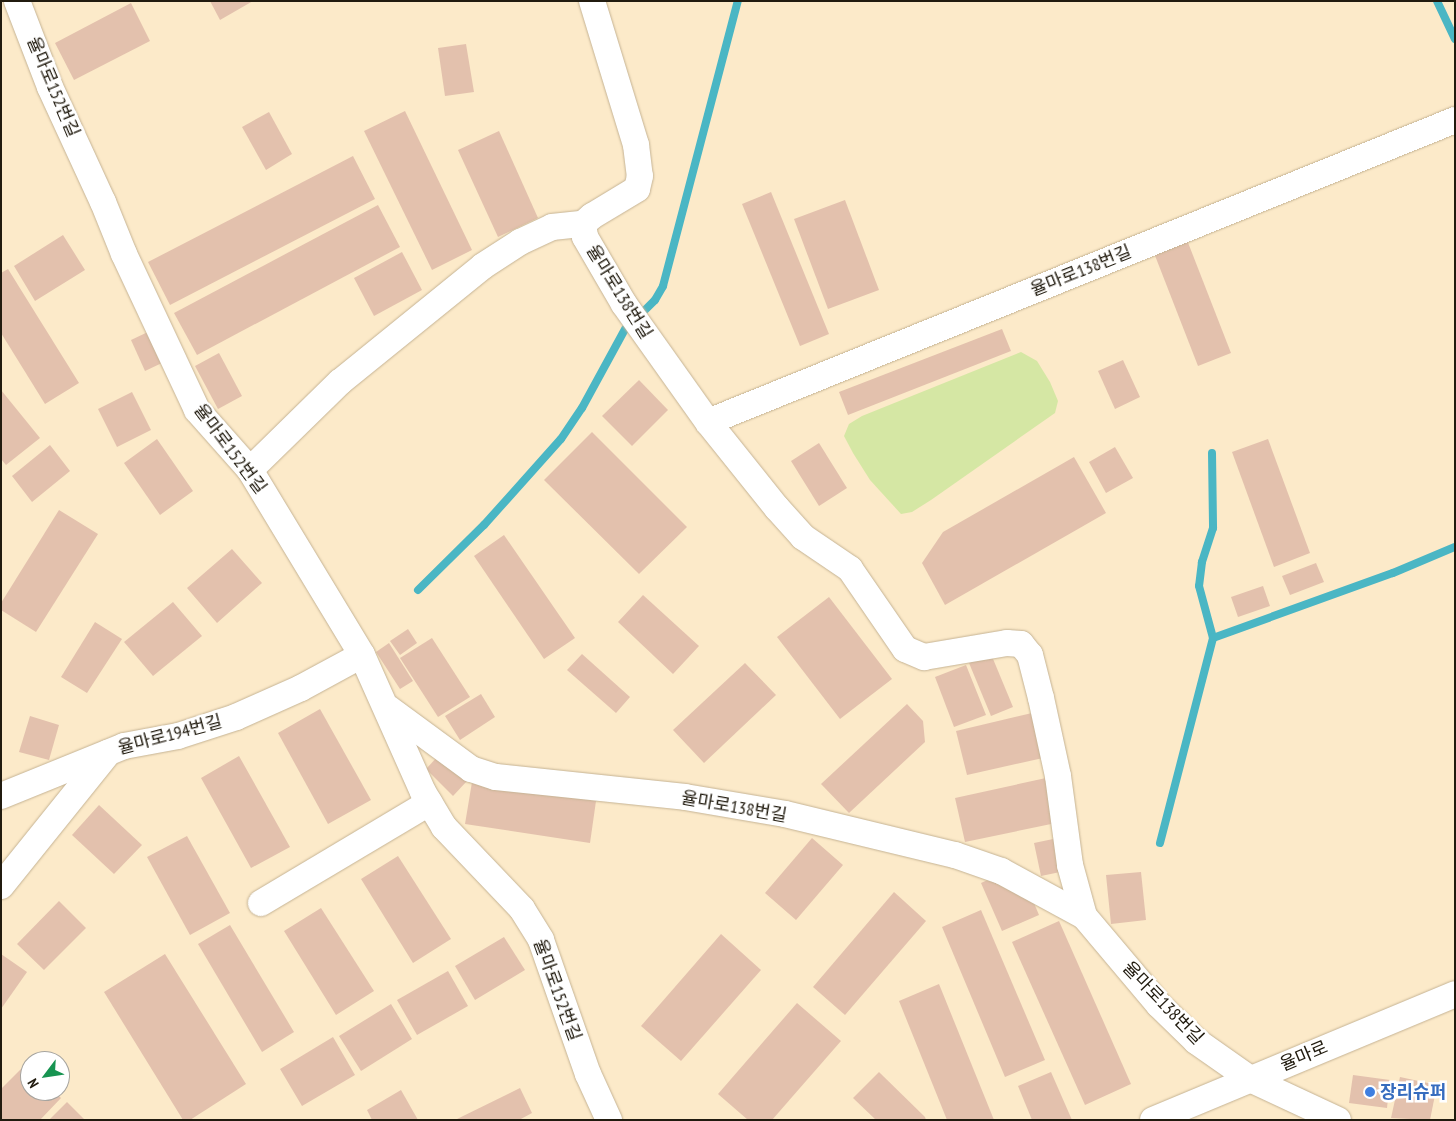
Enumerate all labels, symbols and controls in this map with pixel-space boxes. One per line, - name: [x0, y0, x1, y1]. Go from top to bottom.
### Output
- street label: 율마로152번길: [22, 33, 84, 141]
- street label: 율마로138번길: [581, 241, 657, 343]
- street label: 율마로138번길: [1027, 241, 1135, 301]
- street label: 율마로152번길: [189, 400, 271, 498]
- street label: 율마로194번길: [115, 711, 225, 759]
- street label: 율마로138번길: [679, 787, 789, 827]
- street label: 율마로152번길: [529, 936, 585, 1044]
- street label: 율마로138번길: [1118, 957, 1208, 1049]
- street label: 율마로: [1277, 1036, 1331, 1076]
- north arrow: [20, 1051, 70, 1101]
- text: N: [23, 1075, 43, 1091]
- place label: 장리슈퍼: [1380, 1081, 1446, 1103]
- marker: 장리슈퍼: [1364, 1086, 1376, 1098]

